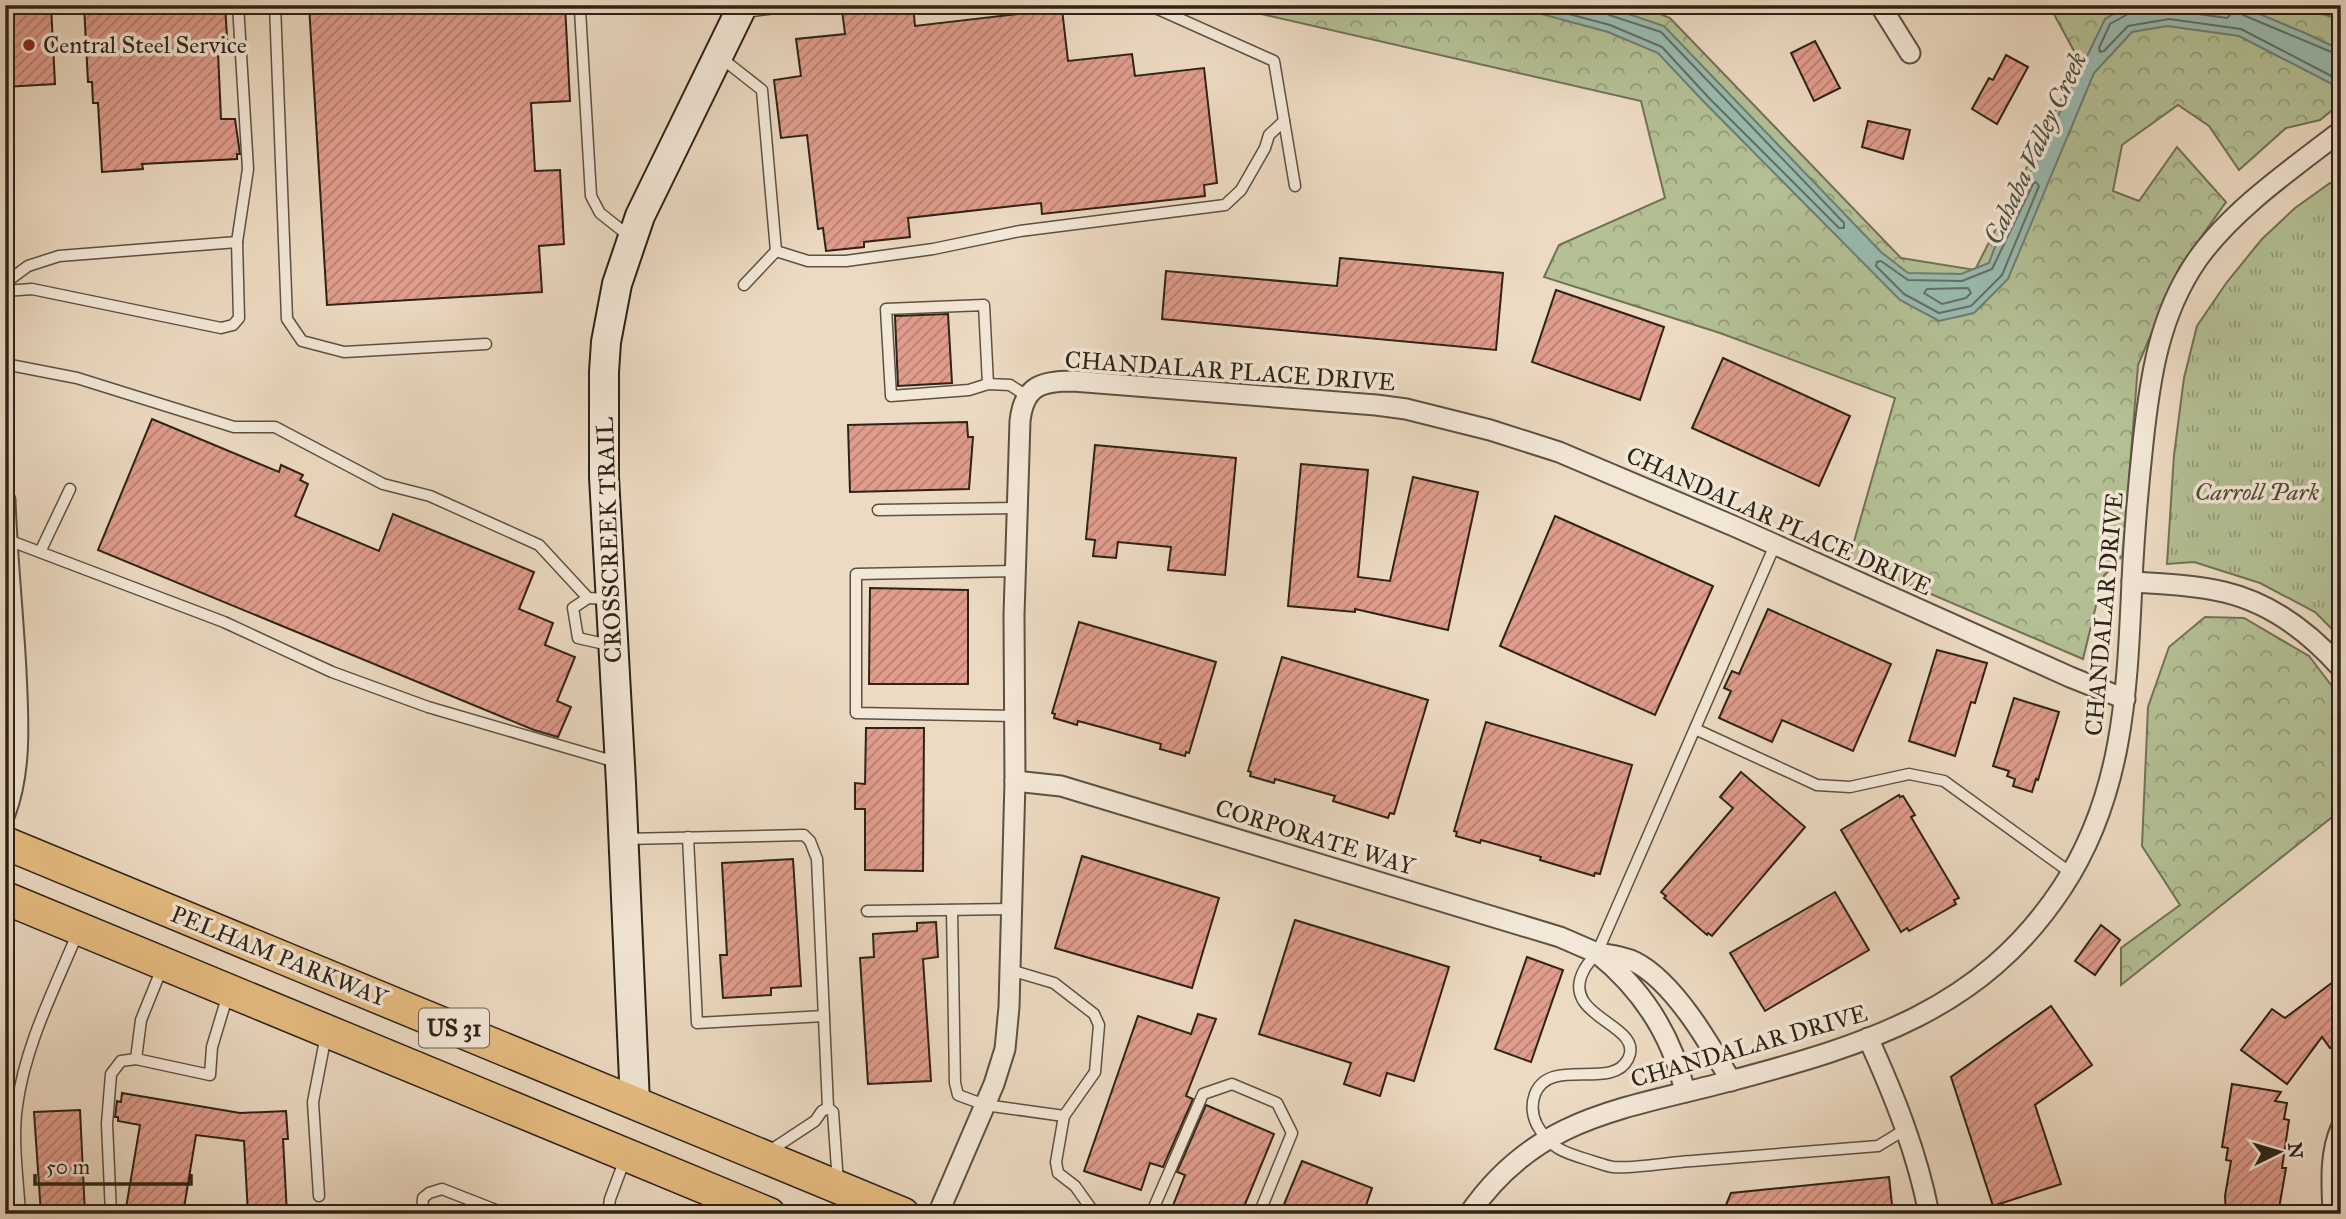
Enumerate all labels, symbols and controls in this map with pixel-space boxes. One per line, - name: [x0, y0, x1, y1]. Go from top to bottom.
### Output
- place label: Central Steel Service: [43, 30, 247, 60]
- marker: Central Steel Service: [21, 37, 37, 53]
- water label: Cahaba Valley Creek: [1976, 46, 2094, 249]
- street label: CHANDALAR PLACE DRIVE: [1064, 344, 1396, 398]
- street label: CROSSCREEK TRAIL: [590, 416, 628, 663]
- street label: CHANDALAR PLACE DRIVE: [1622, 440, 1936, 602]
- park label: Carroll Park: [2195, 477, 2320, 507]
- street label: CHANDALAR DRIVE: [2078, 491, 2130, 737]
- street label: CORPORATE WAY: [1212, 792, 1419, 882]
- street label: PELHAM PARKWAY: [166, 899, 392, 1013]
- street label: CHANDALAR DRIVE: [1627, 998, 1871, 1094]
- road number: US 31: [419, 1009, 489, 1048]
- north arrow: [2244, 1118, 2314, 1188]
- scale bar: [35, 1142, 191, 1186]
- text: N: [2283, 1142, 2308, 1160]
- text: 50 m: [46, 1154, 91, 1180]

